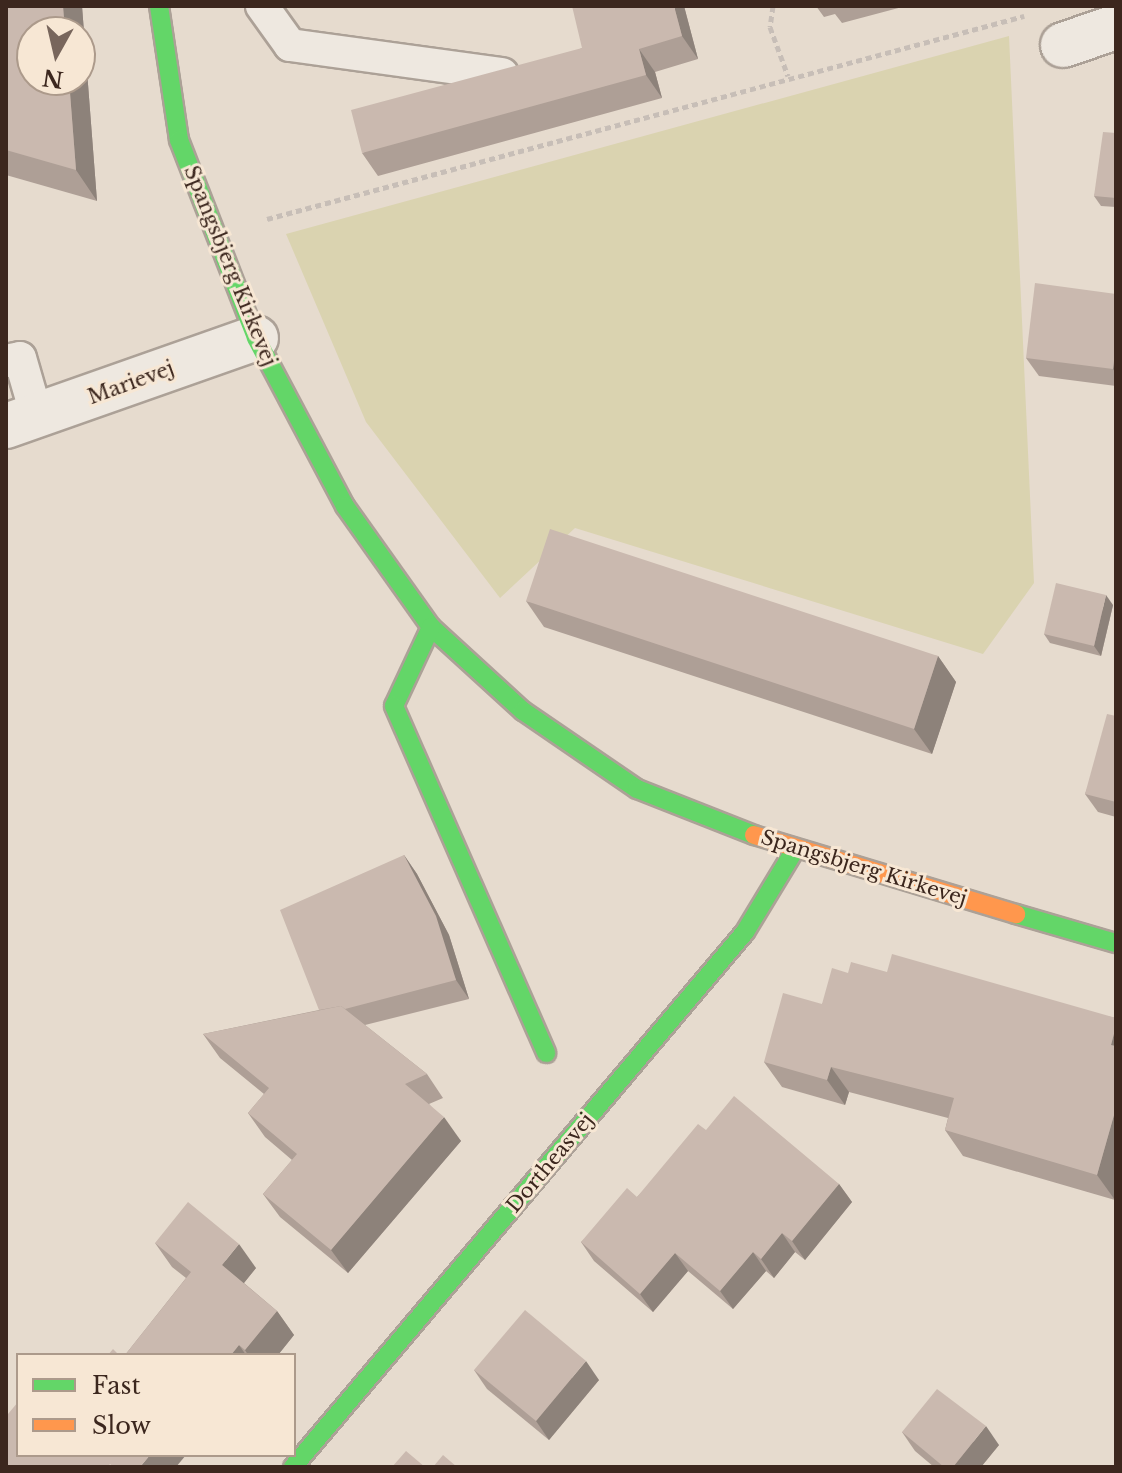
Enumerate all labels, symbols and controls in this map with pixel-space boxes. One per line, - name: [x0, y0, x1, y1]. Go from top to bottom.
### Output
- north arrow: [16, 16, 96, 96]
- text: N: [41, 63, 65, 93]
- street label: Spangsbjerg Kirkevej: [179, 162, 281, 370]
- street label: Marievej: [85, 356, 177, 410]
- street label: Spangsbjerg Kirkevej: [758, 825, 970, 911]
- street label: Dortheasvej: [501, 1108, 599, 1218]
- legend: [16, 1353, 296, 1457]
- text: Fast: [92, 1371, 140, 1400]
- text: Slow: [92, 1411, 151, 1440]

